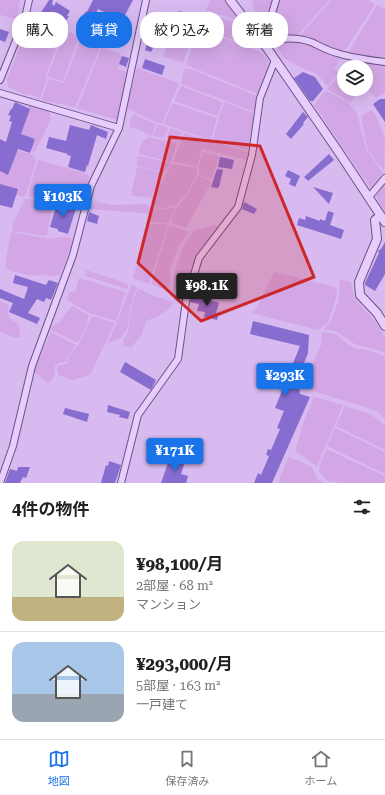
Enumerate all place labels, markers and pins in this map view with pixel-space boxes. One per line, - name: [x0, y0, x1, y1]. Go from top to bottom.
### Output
- pin: ¥103K: [35, 184, 91, 218]
- pin: ¥98.1K: [174, 273, 240, 307]
- pin: ¥293K: [257, 363, 313, 397]
- pin: ¥171K: [147, 438, 203, 472]

